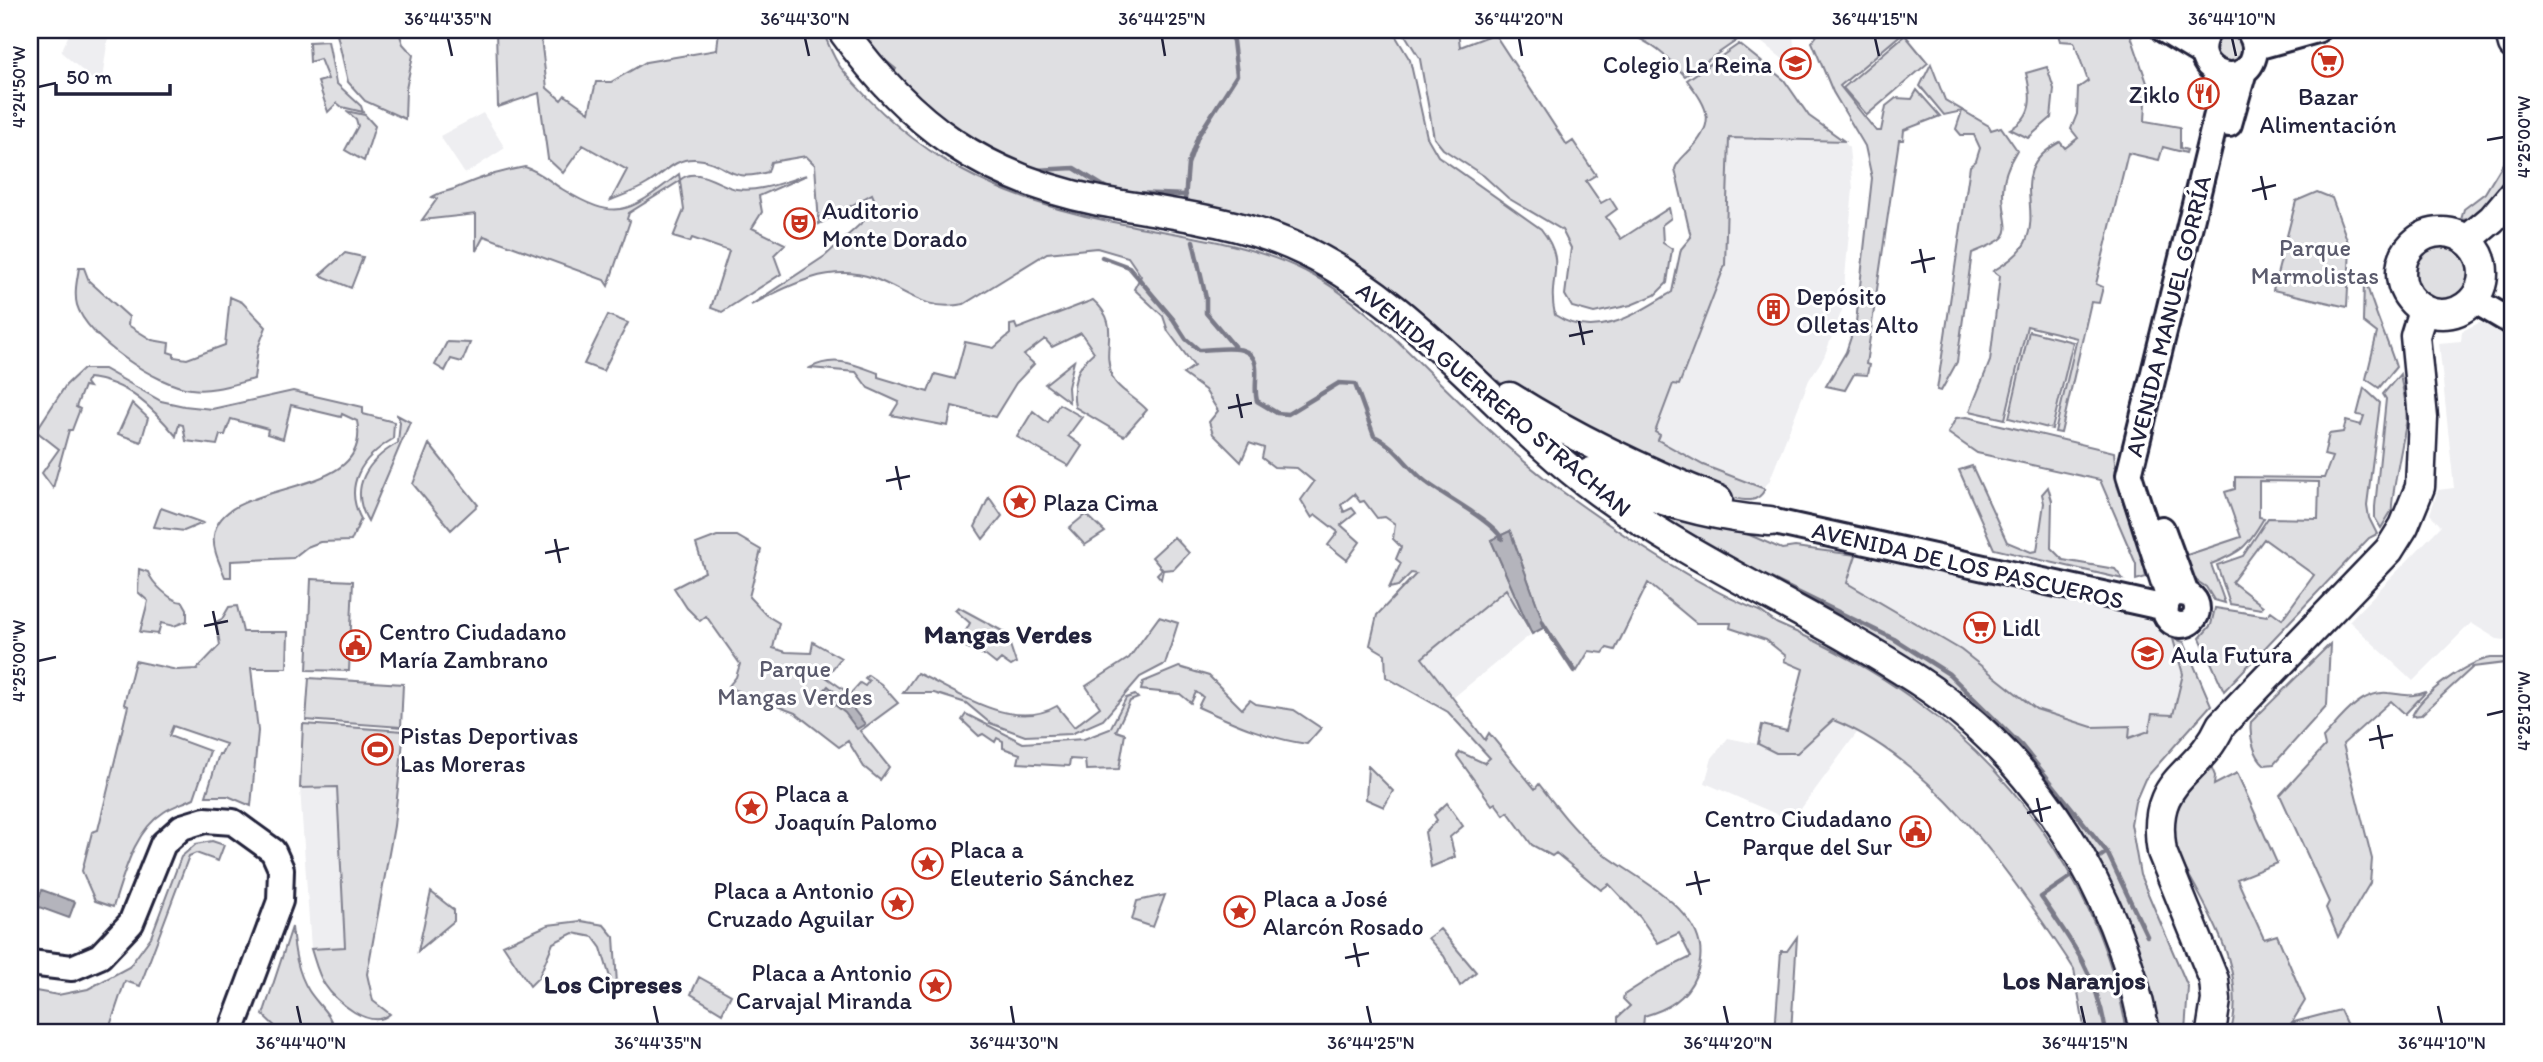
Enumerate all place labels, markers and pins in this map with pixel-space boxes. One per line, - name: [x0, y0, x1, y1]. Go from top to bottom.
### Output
- supermarket icon: Bazar Alimentación: [2311, 45, 2345, 79]
- school or university icon: Colegio La Reina: [1778, 47, 1812, 81]
- place label: Colegio La Reina: [1603, 50, 1772, 79]
- restaurant icon: Ziklo: [2186, 77, 2220, 111]
- place label: Ziklo: [2129, 80, 2180, 109]
- place label: Bazar Alimentación: [2259, 82, 2397, 139]
- place label: Auditorio Monte Dorado: [822, 196, 967, 253]
- theatre icon: Auditorio Monte Dorado: [782, 207, 816, 241]
- place label: Depósito Olletas Alto: [1796, 282, 1919, 339]
- building icon: Depósito Olletas Alto: [1756, 293, 1790, 327]
- place icon: Plaza Cima: [1003, 485, 1037, 519]
- place label: Plaza Cima: [1043, 488, 1159, 517]
- supermarket icon: Lidl: [1962, 610, 1996, 644]
- place label: Lidl: [2002, 613, 2041, 642]
- place label: Centro Ciudadano María Zambrano: [379, 617, 567, 674]
- public building icon: Centro Ciudadano María Zambrano: [339, 628, 373, 662]
- school or university icon: Aula Futura: [2131, 637, 2165, 671]
- place label: Aula Futura: [2171, 640, 2293, 669]
- place label: Pistas Deportivas Las Moreras: [400, 721, 578, 778]
- sports icon: Pistas Deportivas Las Moreras: [360, 732, 394, 766]
- place label: Placa a Joaquín Palomo: [775, 779, 937, 836]
- place icon: Placa a Joaquín Palomo: [735, 790, 769, 824]
- place label: Centro Ciudadano Parque del Sur: [1704, 804, 1892, 861]
- public building icon: Centro Ciudadano Parque del Sur: [1898, 815, 1932, 849]
- place label: Placa a Eleuterio Sánchez: [950, 835, 1134, 892]
- place icon: Placa a Eleuterio Sánchez: [910, 846, 944, 880]
- place label: Placa a Antonio Cruzado Aguilar: [707, 876, 874, 933]
- place label: Placa a José Alarcón Rosado: [1263, 884, 1424, 941]
- place icon: Placa a Antonio Cruzado Aguilar: [880, 887, 914, 921]
- place icon: Placa a José Alarcón Rosado: [1223, 895, 1257, 929]
- place label: Placa a Antonio Carvajal Miranda: [736, 958, 913, 1015]
- place icon: Placa a Antonio Carvajal Miranda: [918, 969, 952, 1003]

